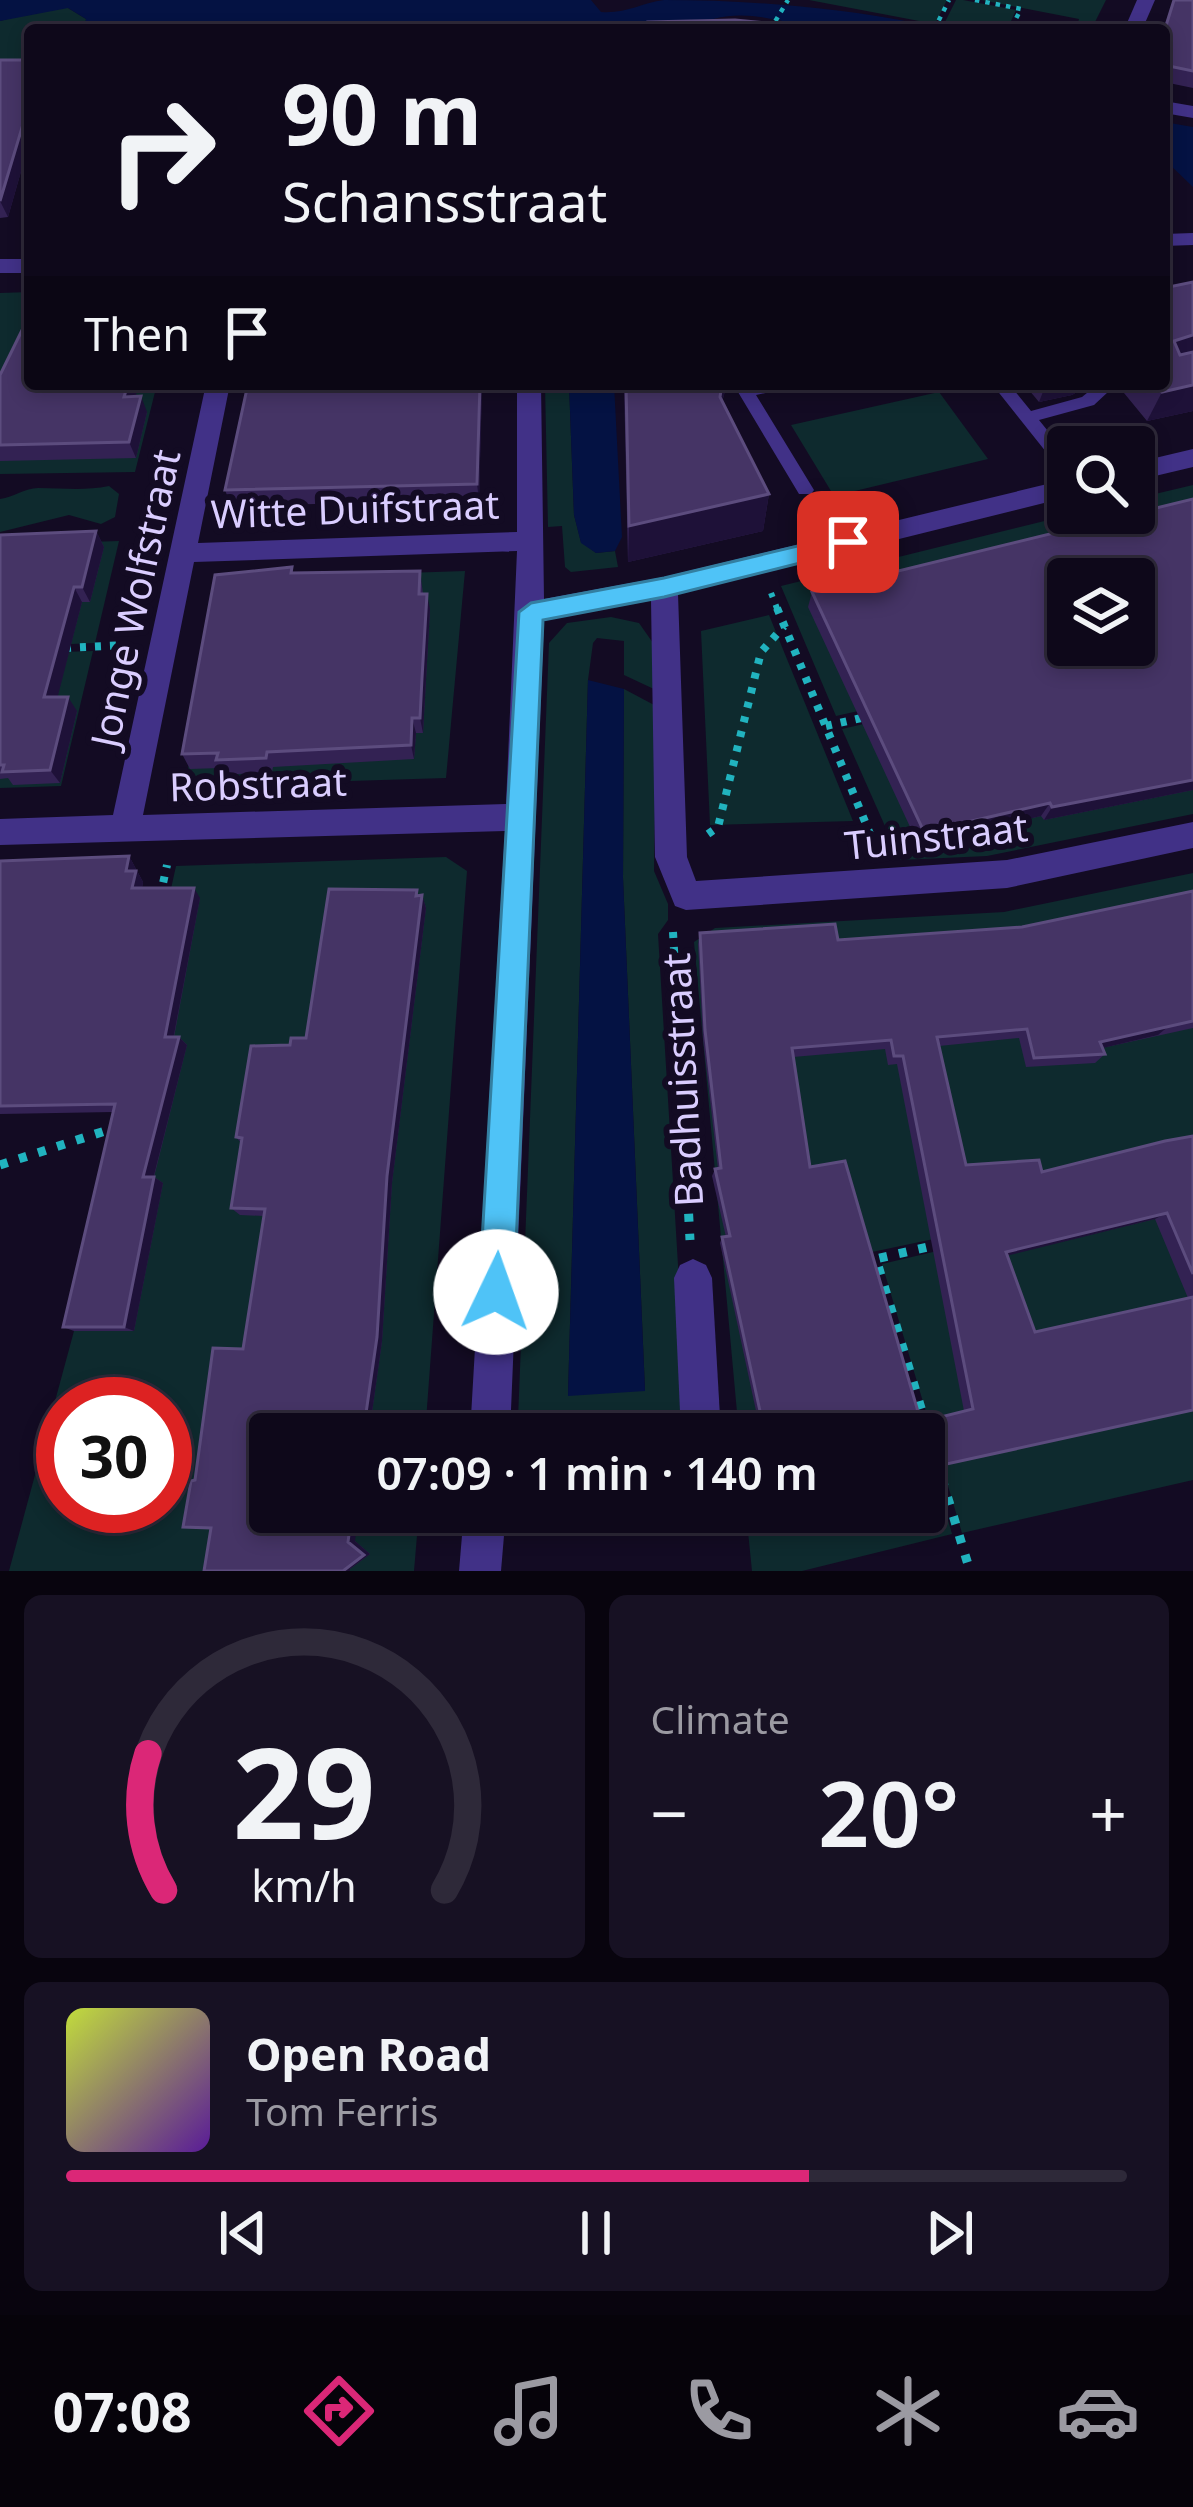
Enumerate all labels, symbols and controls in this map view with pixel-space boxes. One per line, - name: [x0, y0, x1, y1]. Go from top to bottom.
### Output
- text: 90 m: [282, 55, 482, 170]
- icon: right: [84, 72, 240, 228]
- text: Schansstraat: [282, 164, 607, 238]
- icon: arrive: [214, 300, 280, 366]
- text: Then: [84, 303, 190, 364]
- map controls: [1047, 426, 1155, 666]
- button: search: [1047, 426, 1155, 534]
- street label: Jonge Wolfstraat: [76, 444, 191, 756]
- street label: Witte Duifstraat: [210, 476, 500, 540]
- pin: [797, 491, 899, 593]
- icon: arrive: [815, 509, 881, 575]
- button: layers: [1047, 558, 1155, 666]
- street label: Robstraat: [168, 753, 348, 813]
- street label: Tuinstraat: [842, 799, 1030, 871]
- street label: Badhuisstraat: [648, 952, 714, 1208]
- position arrow: [433, 1229, 559, 1355]
- speed limit sign: 30: [36, 1377, 192, 1533]
- text: 07:09 · 1 min · 140 m: [376, 1442, 818, 1503]
- text: Climate: [651, 1692, 790, 1745]
- text: 29: [233, 1706, 376, 1876]
- text: 20°: [818, 1751, 959, 1873]
- text: −: [651, 1767, 688, 1857]
- text: +: [1089, 1767, 1127, 1857]
- text: km/h: [252, 1855, 357, 1914]
- text: Open Road: [246, 2023, 491, 2084]
- text: Tom Ferris: [246, 2084, 438, 2137]
- icon: previous: [210, 2200, 276, 2266]
- icon: pause: [563, 2200, 629, 2266]
- icon: next: [917, 2200, 983, 2266]
- icon: directions: [297, 2369, 381, 2453]
- icon: music: [487, 2369, 571, 2453]
- icon: phone: [677, 2369, 761, 2453]
- icon: climate: [866, 2369, 950, 2453]
- icon: car: [1056, 2369, 1140, 2453]
- text: 07:08: [53, 2374, 192, 2448]

